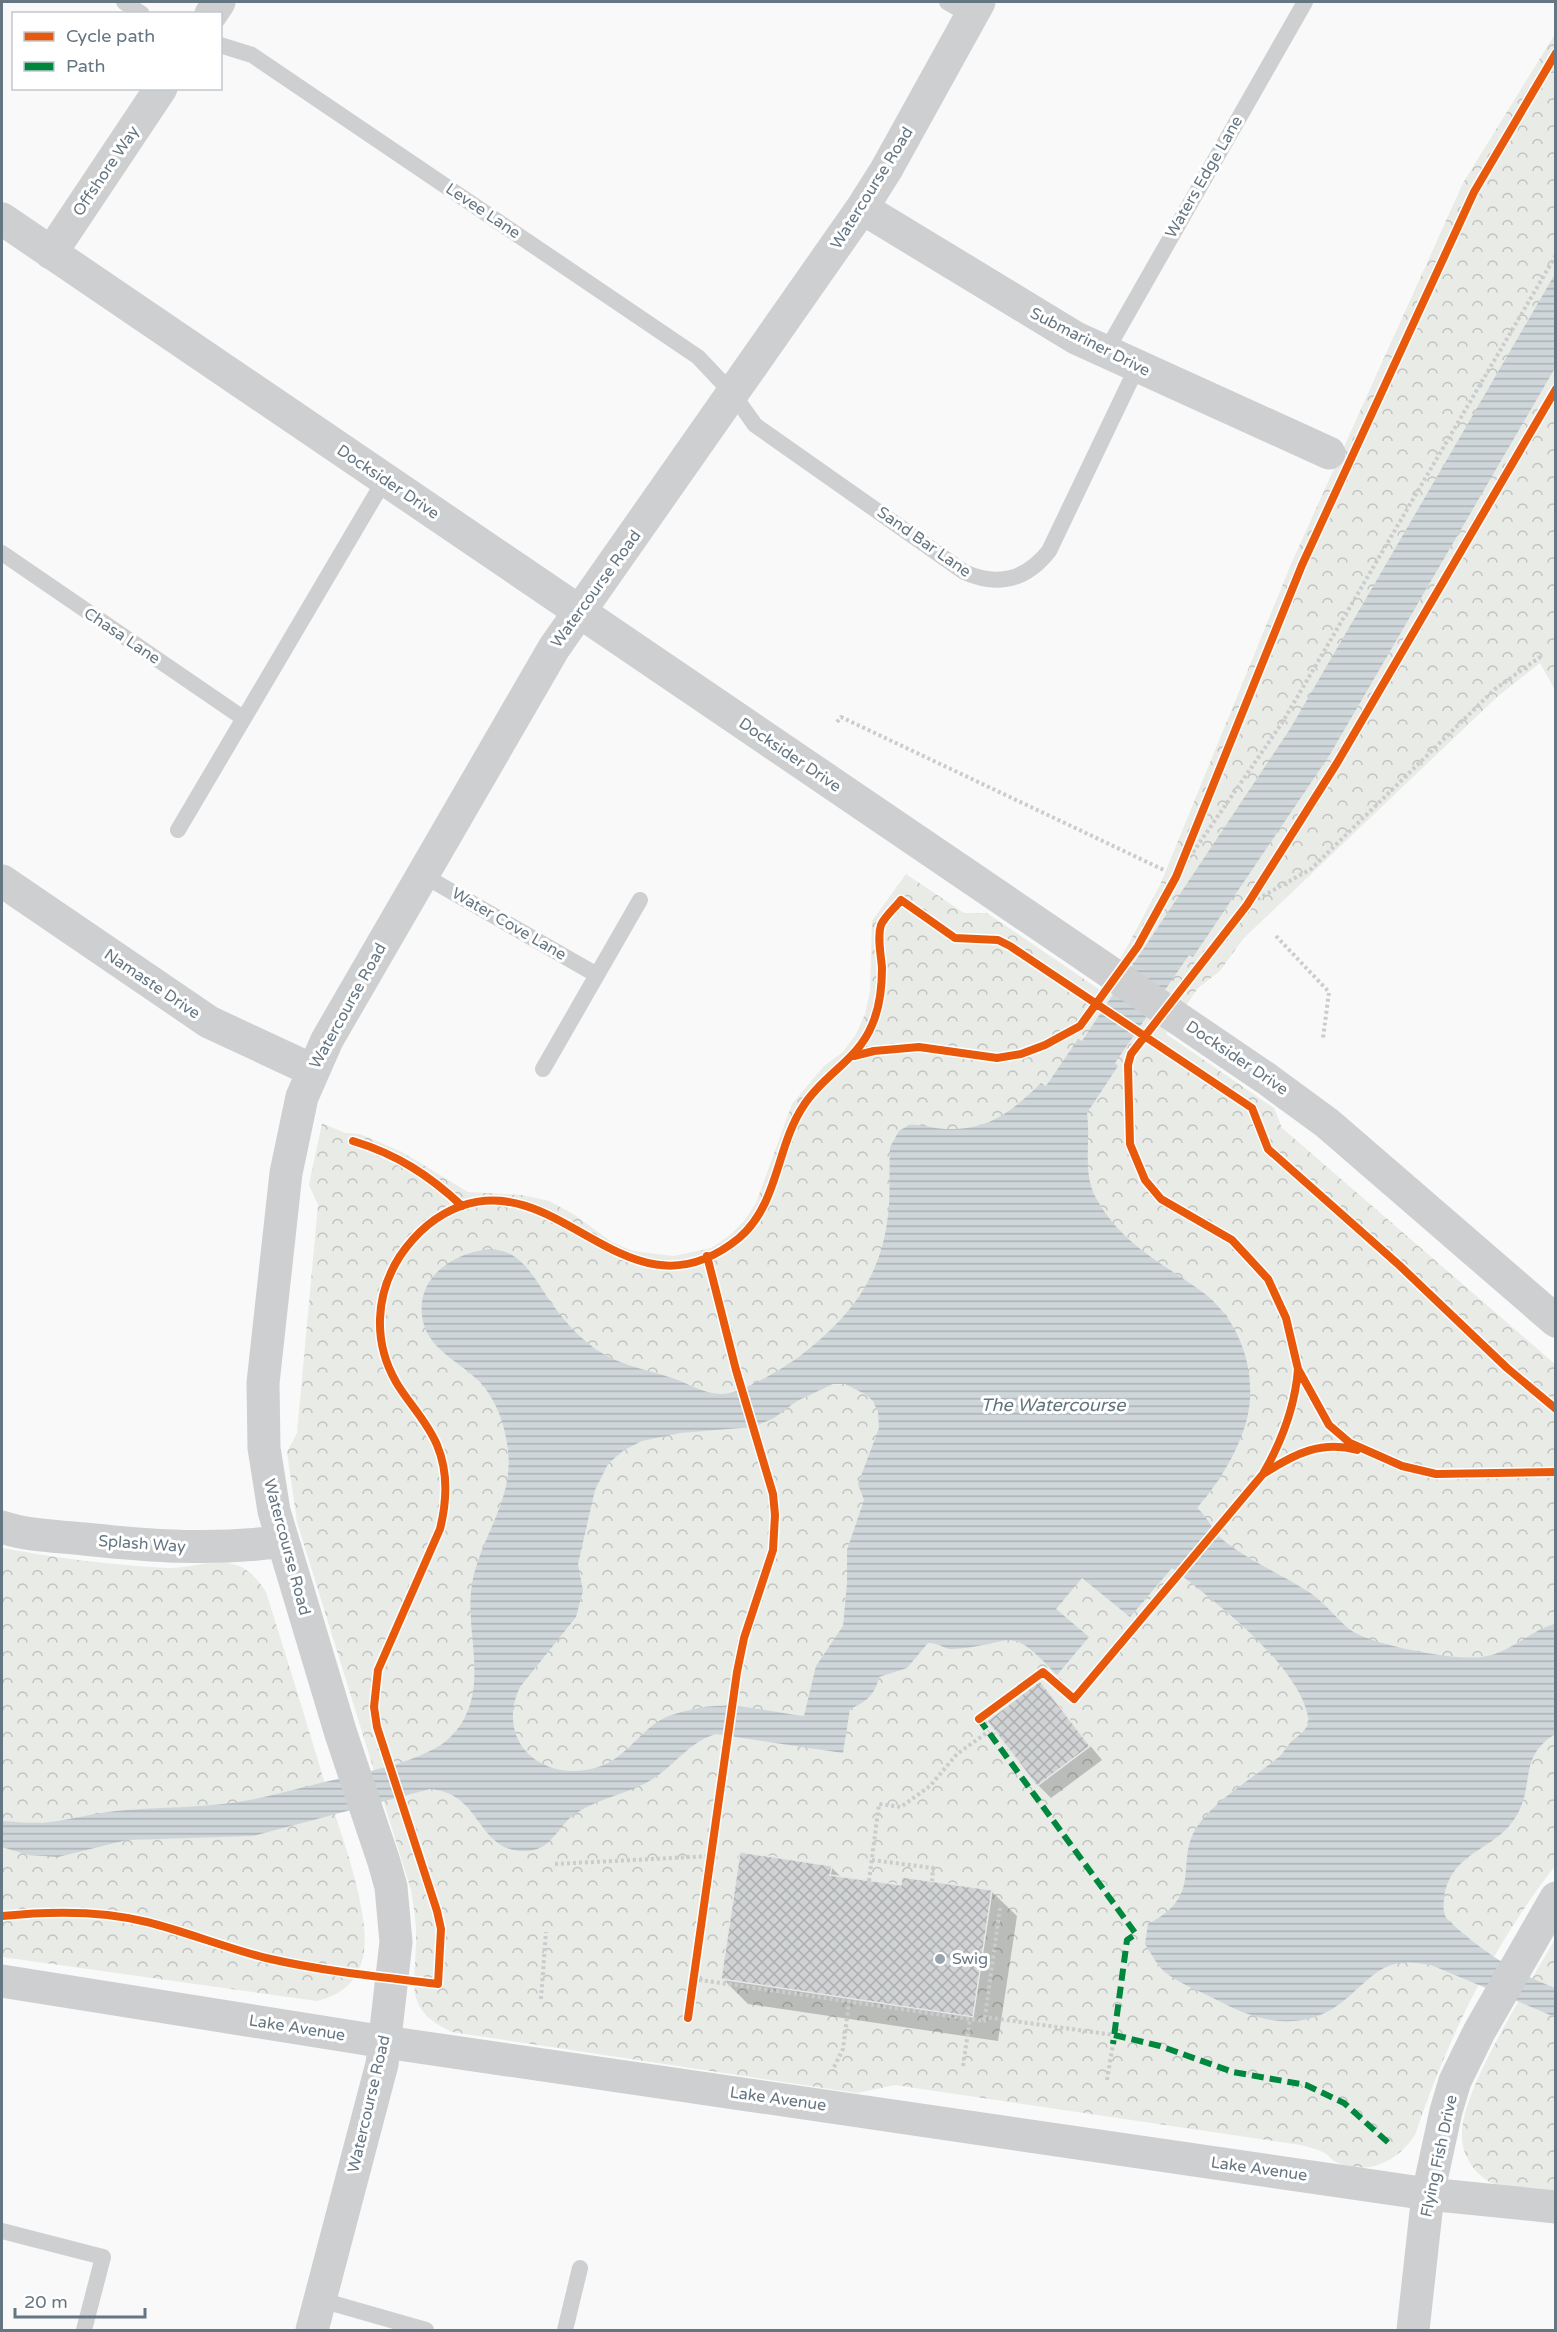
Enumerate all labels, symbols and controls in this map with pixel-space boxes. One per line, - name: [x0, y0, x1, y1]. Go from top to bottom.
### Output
- legend: [12, 12, 222, 90]
- text: Cycle path: [66, 25, 155, 47]
- text: Path: [66, 55, 105, 77]
- street label: Waters Edge Lane: [1161, 112, 1247, 242]
- street label: Offshore Way: [68, 122, 144, 220]
- street label: Watercourse Road: [826, 123, 918, 253]
- street label: Levee Lane: [442, 179, 524, 243]
- street label: Submariner Drive: [1027, 303, 1153, 381]
- street label: Docksider Drive: [333, 440, 443, 524]
- street label: Sand Bar Lane: [873, 502, 975, 582]
- street label: Watercourse Road: [547, 526, 645, 652]
- street label: Chasa Lane: [80, 603, 164, 669]
- street label: Docksider Drive: [735, 713, 845, 797]
- street label: Water Cove Lane: [448, 883, 570, 965]
- street label: Watercourse Road: [305, 940, 391, 1072]
- street label: Namaste Drive: [100, 944, 204, 1024]
- street label: Docksider Drive: [1182, 1016, 1292, 1100]
- water label: The Watercourse: [981, 1394, 1126, 1416]
- street label: Watercourse Road: [259, 1477, 315, 1617]
- street label: Splash Way: [98, 1531, 187, 1557]
- place label: Swig: [952, 1949, 988, 1969]
- marker: Swig: [933, 1952, 947, 1966]
- street label: Lake Avenue: [247, 2011, 347, 2045]
- street label: Watercourse Road: [343, 2033, 395, 2175]
- street label: Lake Avenue: [728, 2082, 828, 2116]
- street label: Flying Fish Drive: [1416, 2093, 1462, 2219]
- street label: Lake Avenue: [1209, 2152, 1309, 2186]
- scale bar: [15, 2281, 146, 2319]
- text: 20 m: [24, 2291, 68, 2313]

